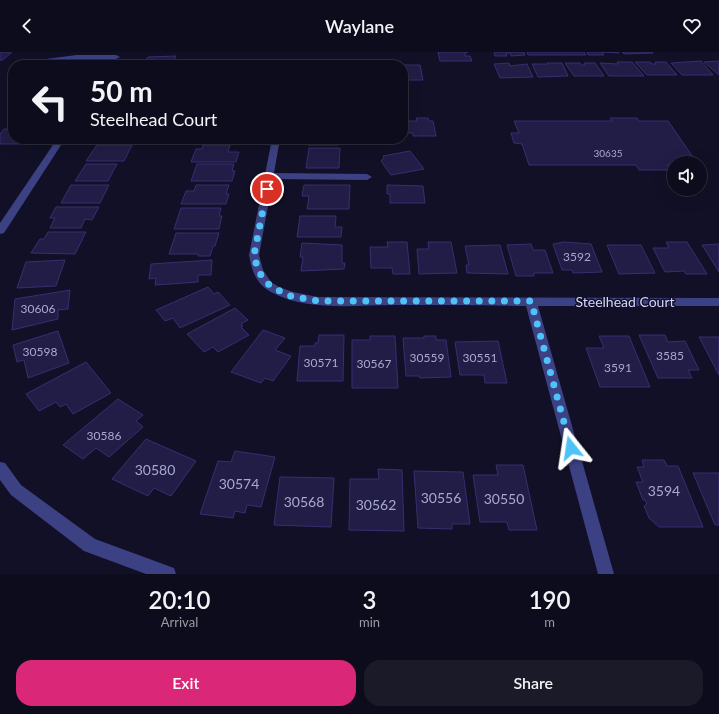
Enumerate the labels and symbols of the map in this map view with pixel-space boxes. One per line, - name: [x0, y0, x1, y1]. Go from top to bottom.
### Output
- house number: 30635: [593, 147, 623, 159]
- pin: [250, 172, 284, 206]
- house number: 3592: [563, 249, 591, 264]
- street label: Steelhead Court: [575, 293, 675, 310]
- house number: 30606: [21, 301, 55, 316]
- house number: 30598: [23, 344, 57, 359]
- house number: 3585: [656, 348, 684, 363]
- house number: 30559: [410, 350, 444, 365]
- house number: 30551: [463, 350, 497, 365]
- house number: 30571: [304, 355, 338, 370]
- house number: 30567: [357, 356, 391, 371]
- house number: 3591: [604, 360, 632, 375]
- position arrow: [550, 427, 592, 469]
- house number: 30586: [87, 428, 121, 443]
- house number: 30580: [135, 461, 175, 478]
- house number: 30574: [219, 475, 259, 492]
- house number: 3594: [648, 482, 680, 499]
- house number: 30556: [421, 489, 461, 506]
- house number: 30550: [484, 490, 524, 507]
- house number: 30568: [284, 493, 324, 510]
- house number: 30562: [356, 496, 396, 513]

